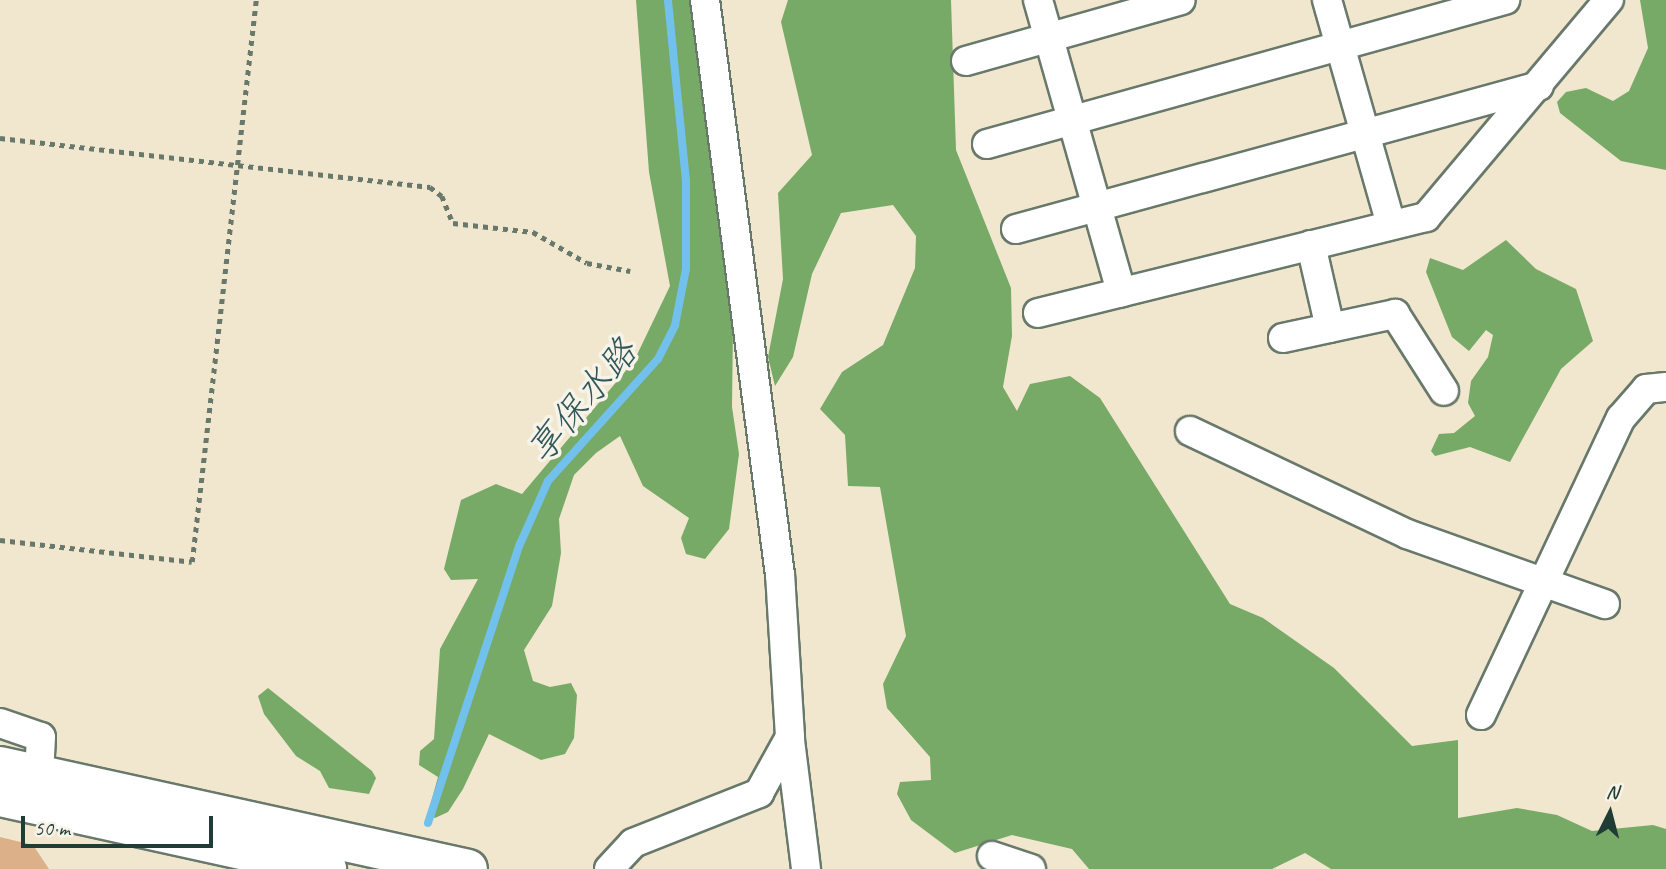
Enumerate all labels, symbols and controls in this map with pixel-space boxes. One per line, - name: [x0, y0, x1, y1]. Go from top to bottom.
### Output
- water label: 享保水路: [517, 330, 647, 472]
- north arrow: [1575, 778, 1645, 848]
- text: N: [1605, 780, 1619, 805]
- scale bar: [24, 802, 217, 846]
- text: 50 m: [34, 815, 70, 841]

